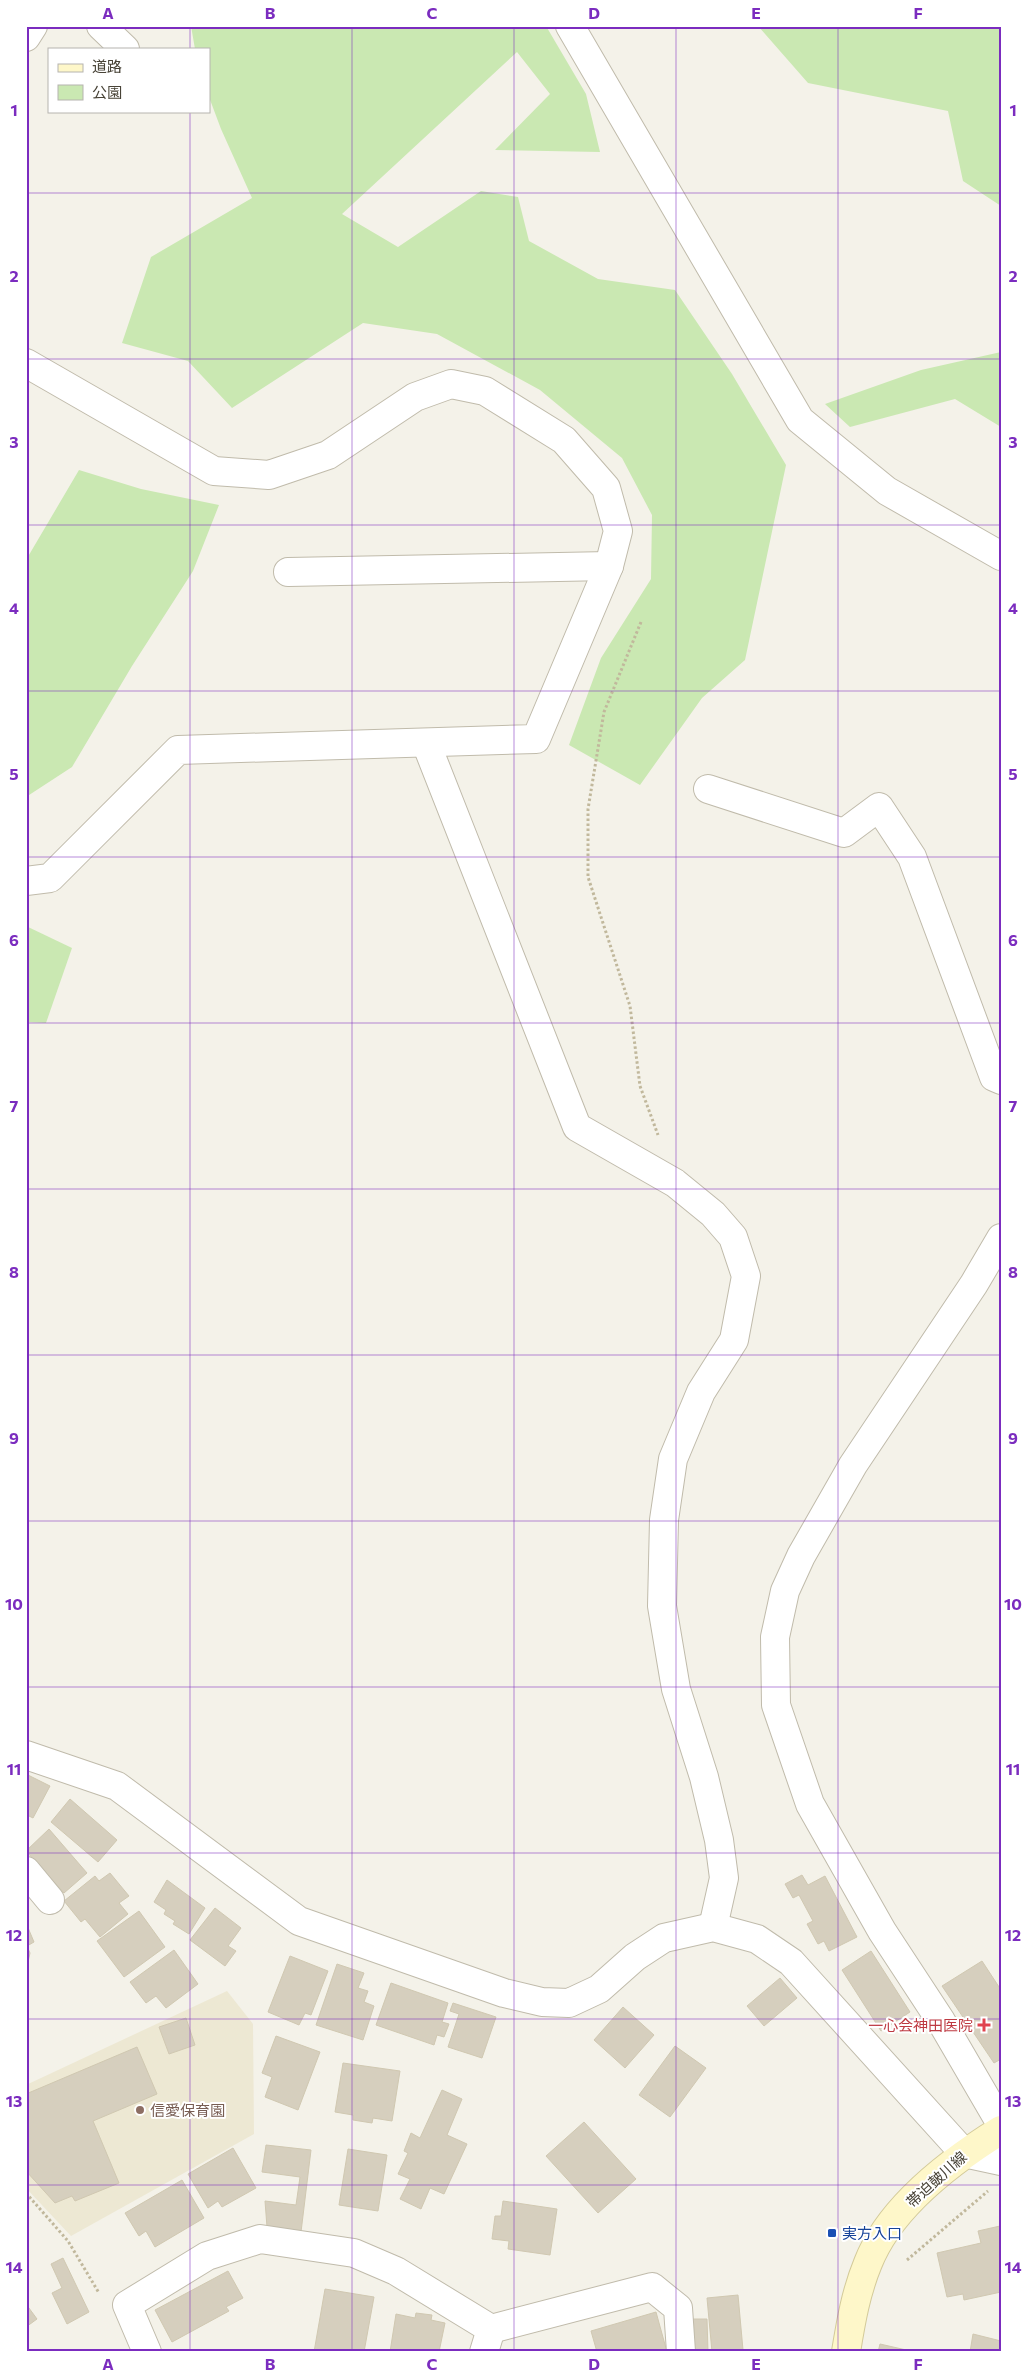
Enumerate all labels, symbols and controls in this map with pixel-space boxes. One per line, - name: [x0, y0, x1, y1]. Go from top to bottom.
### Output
- text: A: [102, 3, 114, 22]
- text: B: [265, 3, 276, 22]
- text: C: [427, 3, 438, 22]
- text: D: [588, 3, 600, 22]
- text: E: [751, 3, 761, 22]
- text: F: [913, 3, 923, 22]
- legend: [48, 48, 210, 112]
- text: 道路: [92, 57, 122, 75]
- text: 公園: [92, 83, 122, 101]
- text: 1: [10, 100, 18, 119]
- text: 1: [1009, 100, 1017, 119]
- text: 2: [9, 266, 19, 285]
- text: 2: [1008, 266, 1018, 285]
- text: 3: [9, 432, 19, 451]
- text: 3: [1008, 432, 1018, 451]
- text: 4: [9, 598, 19, 617]
- text: 4: [1008, 598, 1018, 617]
- text: 5: [9, 764, 19, 783]
- text: 5: [1008, 764, 1018, 783]
- text: 6: [9, 930, 19, 949]
- text: 6: [1008, 930, 1018, 949]
- text: 7: [10, 1096, 19, 1115]
- text: 7: [1009, 1096, 1018, 1115]
- text: 8: [9, 1262, 19, 1281]
- text: 8: [1008, 1262, 1018, 1281]
- text: 9: [9, 1428, 19, 1447]
- text: 9: [1008, 1428, 1018, 1447]
- text: 10: [5, 1594, 23, 1613]
- text: 10: [1004, 1594, 1022, 1613]
- text: 11: [7, 1759, 21, 1778]
- text: 11: [1006, 1759, 1020, 1778]
- text: 12: [6, 1925, 22, 1944]
- text: 12: [1005, 1925, 1021, 1944]
- place label: 一心会神田医院: [868, 2016, 973, 2034]
- marker: 一心会神田医院: [977, 2018, 991, 2032]
- text: 13: [6, 2091, 22, 2110]
- text: 13: [1005, 2091, 1021, 2110]
- place label: 信愛保育園: [150, 2101, 225, 2119]
- marker: 信愛保育園: [134, 2104, 146, 2116]
- street label: 帯迫皷川線: [902, 2147, 970, 2211]
- place label: 実方入口: [842, 2224, 902, 2242]
- marker: 実方入口: [826, 2227, 838, 2239]
- text: 14: [5, 2257, 23, 2276]
- text: 14: [1004, 2257, 1022, 2276]
- text: A: [102, 2354, 114, 2373]
- text: B: [265, 2354, 276, 2373]
- text: C: [427, 2354, 438, 2373]
- text: D: [588, 2354, 600, 2373]
- text: E: [751, 2354, 761, 2373]
- text: F: [913, 2354, 923, 2373]

